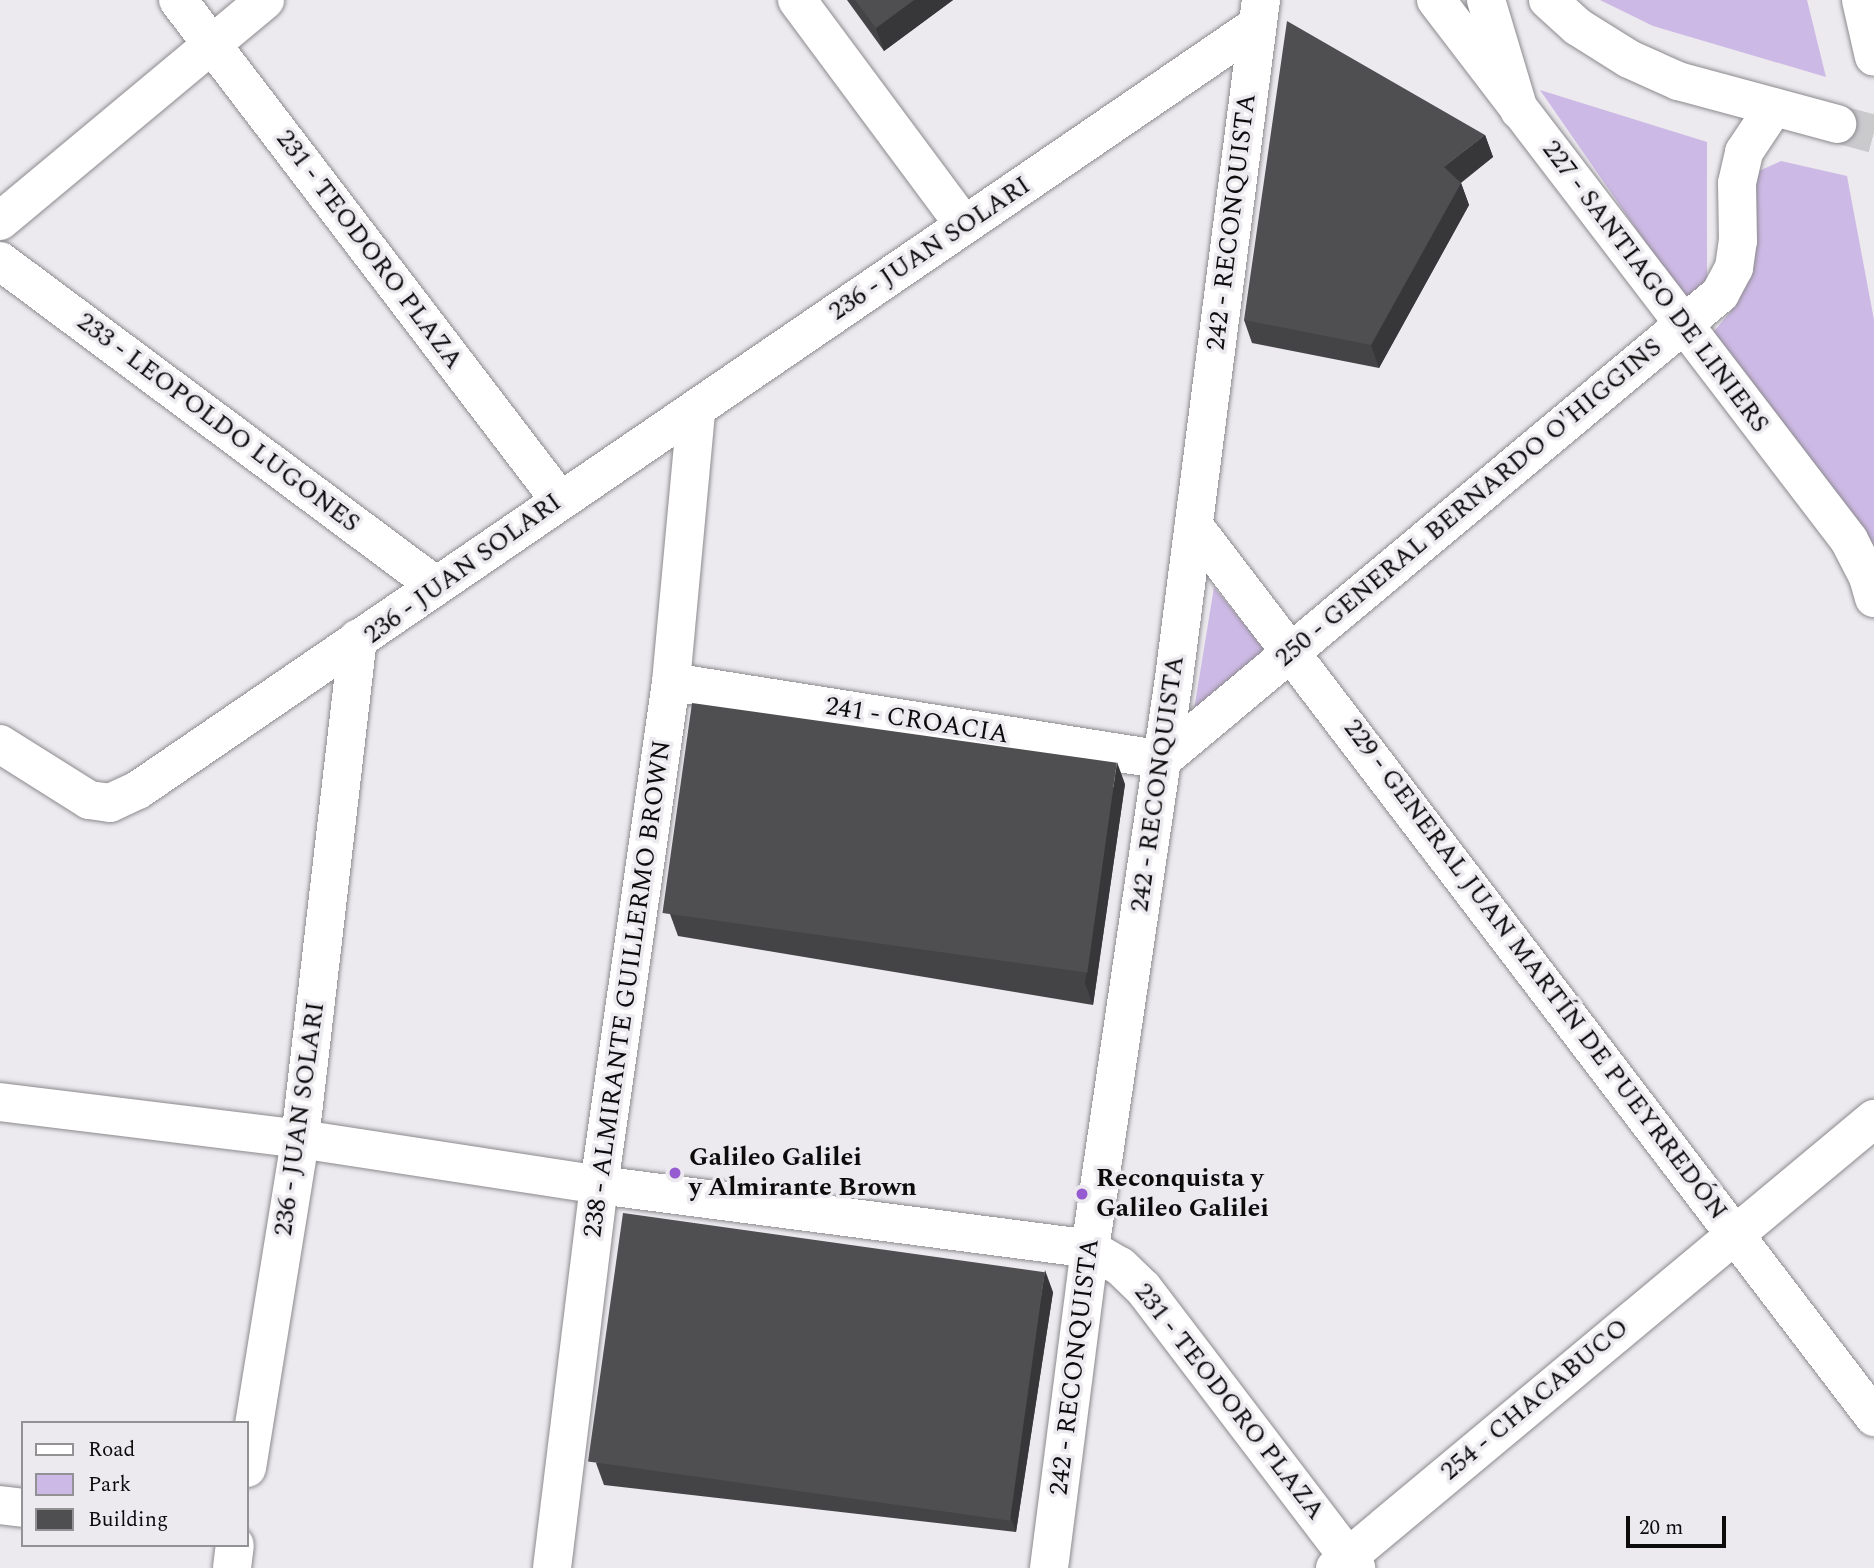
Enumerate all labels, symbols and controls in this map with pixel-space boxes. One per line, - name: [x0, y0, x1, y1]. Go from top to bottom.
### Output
- street label: 242 - RECONQUISTA: [1201, 92, 1263, 352]
- street label: 231 - TEODORO PLAZA: [269, 124, 469, 376]
- street label: 227 - SANTIAGO DE LINIERS: [1535, 135, 1775, 439]
- street label: 236 - JUAN SOLARI: [823, 170, 1037, 328]
- street label: 233 - LEOPOLDO LUGONES: [70, 306, 366, 540]
- street label: 250 - GENERAL BERNARDO O'HIGGINS: [1269, 332, 1669, 674]
- street label: 236 - JUAN SOLARI: [358, 487, 568, 651]
- street label: 242 - RECONQUISTA: [1125, 654, 1191, 914]
- street label: 241 - CROACIA: [823, 691, 1011, 751]
- street label: 229 - GENERAL JUAN MARTÍN DE PUEYRREDÓN: [1336, 714, 1734, 1226]
- street label: 238 - ALMIRANTE GUILLERMO BROWN: [578, 738, 678, 1240]
- street label: 236 - JUAN SOLARI: [268, 1000, 332, 1238]
- place label: Galileo Galilei y Almirante Brown: [689, 1142, 917, 1204]
- place label: Reconquista y Galileo Galilei: [1096, 1163, 1269, 1224]
- marker: Galileo Galilei y Almirante Brown: [667, 1165, 683, 1181]
- marker: Reconquista y Galileo Galilei: [1074, 1186, 1090, 1202]
- street label: 242 - RECONQUISTA: [1044, 1237, 1106, 1497]
- street label: 231 - TEODORO PLAZA: [1127, 1278, 1331, 1526]
- street label: 254 - CHACABUCO: [1435, 1312, 1635, 1488]
- legend: [21, 1421, 248, 1547]
- text: Road: [88, 1434, 135, 1466]
- text: Park: [88, 1469, 131, 1501]
- scale bar: [1629, 1502, 1729, 1546]
- text: Building: [88, 1504, 168, 1536]
- text: 20 m: [1639, 1512, 1683, 1544]

